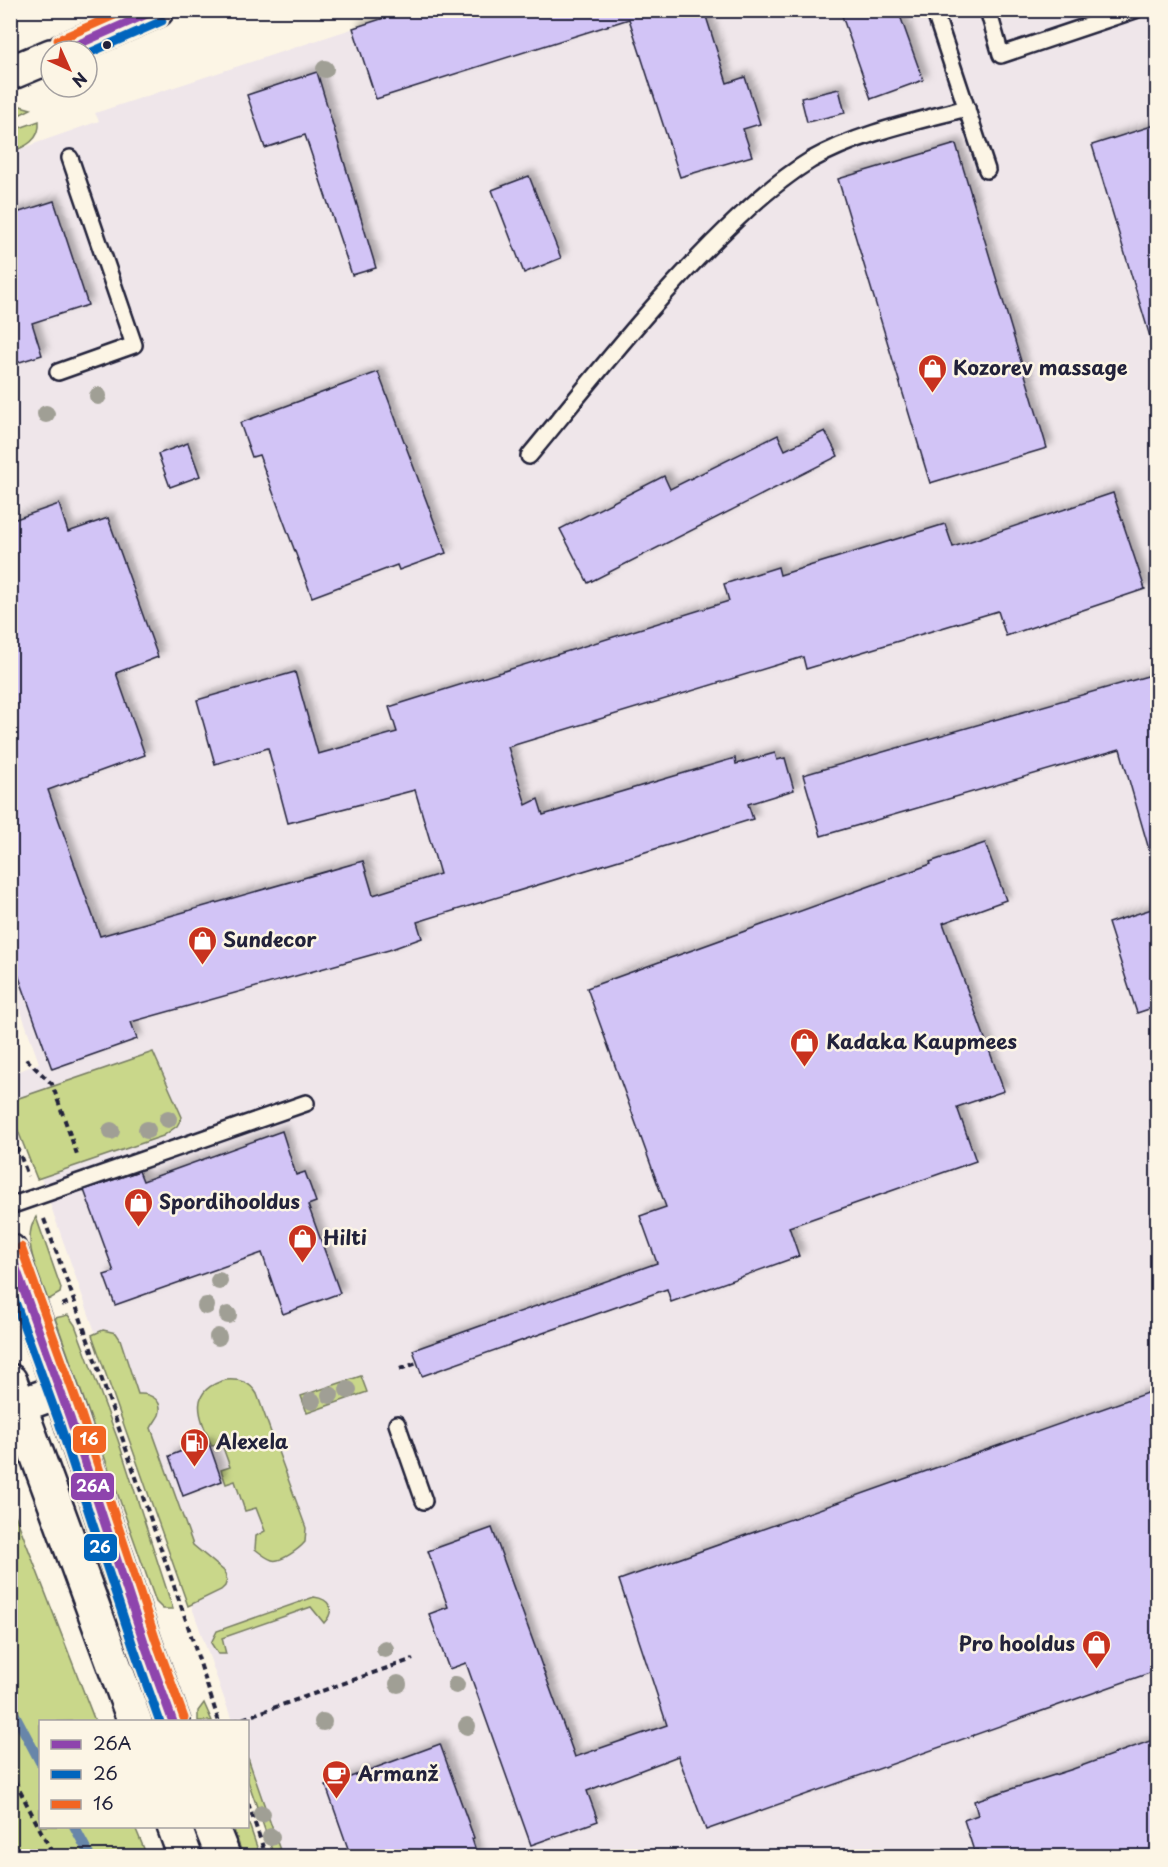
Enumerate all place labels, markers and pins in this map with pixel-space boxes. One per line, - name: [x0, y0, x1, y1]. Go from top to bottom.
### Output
- unlabelled marker: [101, 39, 113, 51]
- shop icon: Kozorev massage: [916, 352, 948, 394]
- place label: Kozorev massage: [953, 352, 1128, 382]
- shop icon: Sundecor: [186, 924, 218, 966]
- place label: Sundecor: [223, 924, 317, 954]
- shop icon: Kadaka Kaupmees: [789, 1026, 821, 1068]
- place label: Kadaka Kaupmees: [826, 1026, 1018, 1056]
- shop icon: Spordihooldus: [122, 1186, 154, 1228]
- place label: Spordihooldus: [159, 1186, 301, 1216]
- shop icon: Hilti: [286, 1222, 318, 1264]
- place label: Hilti: [323, 1222, 367, 1252]
- fuel station icon: Alexela: [179, 1426, 211, 1468]
- place label: Alexela: [215, 1426, 289, 1456]
- place label: Pro hooldus: [958, 1628, 1075, 1658]
- shop icon: Pro hooldus: [1080, 1628, 1112, 1670]
- cafe icon: Armanž: [321, 1758, 353, 1800]
- place label: Armanž: [357, 1758, 439, 1788]

